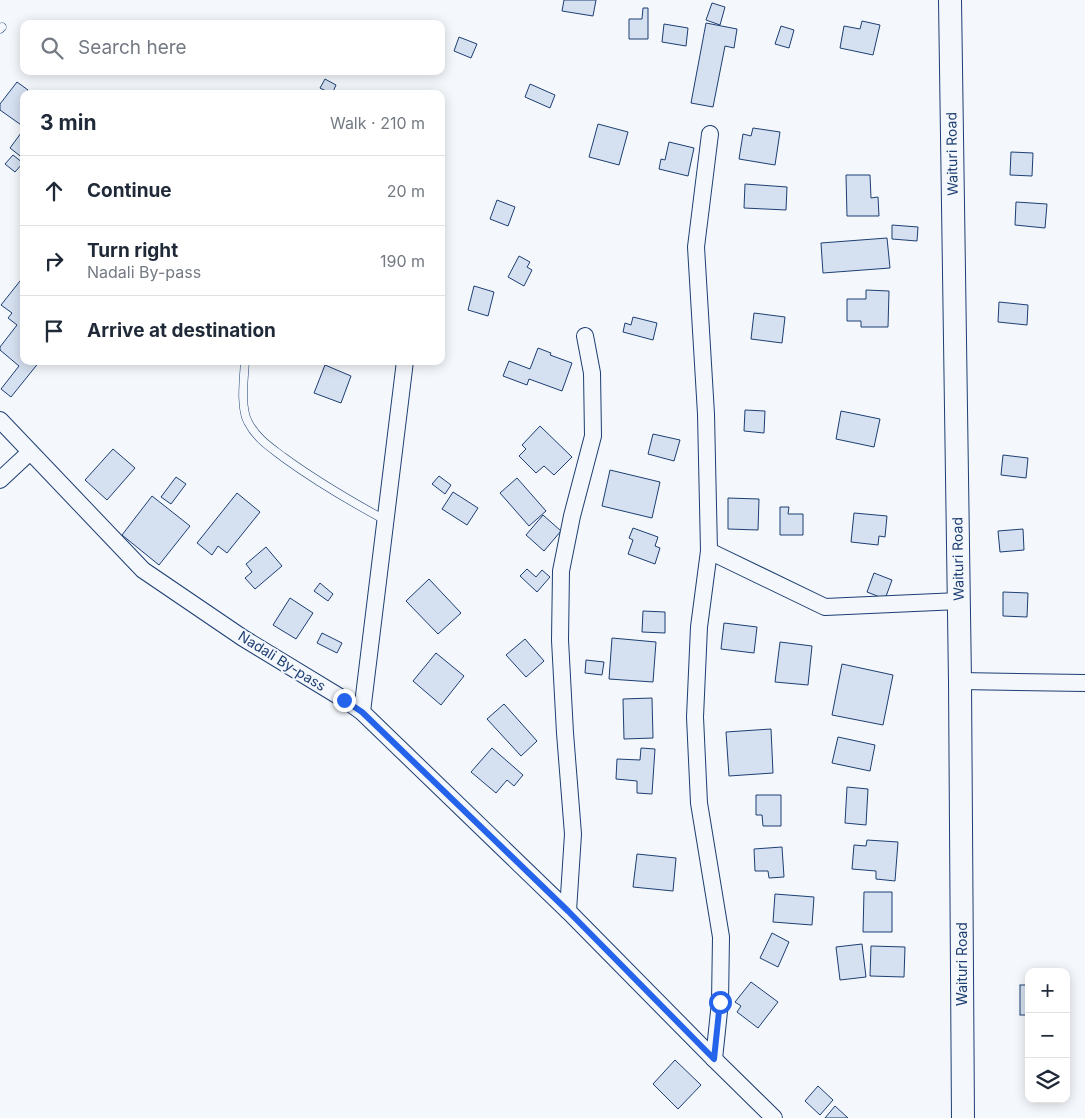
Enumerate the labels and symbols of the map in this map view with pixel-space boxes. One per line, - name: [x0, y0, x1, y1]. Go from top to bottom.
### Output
- street label: Waituri Road: [942, 112, 961, 196]
- street label: Waituri Road: [948, 517, 967, 601]
- street label: Nadali By-pass: [235, 627, 329, 694]
- route end: [333, 689, 356, 712]
- street label: Waituri Road: [953, 922, 970, 1006]
- route start: [709, 991, 732, 1014]

